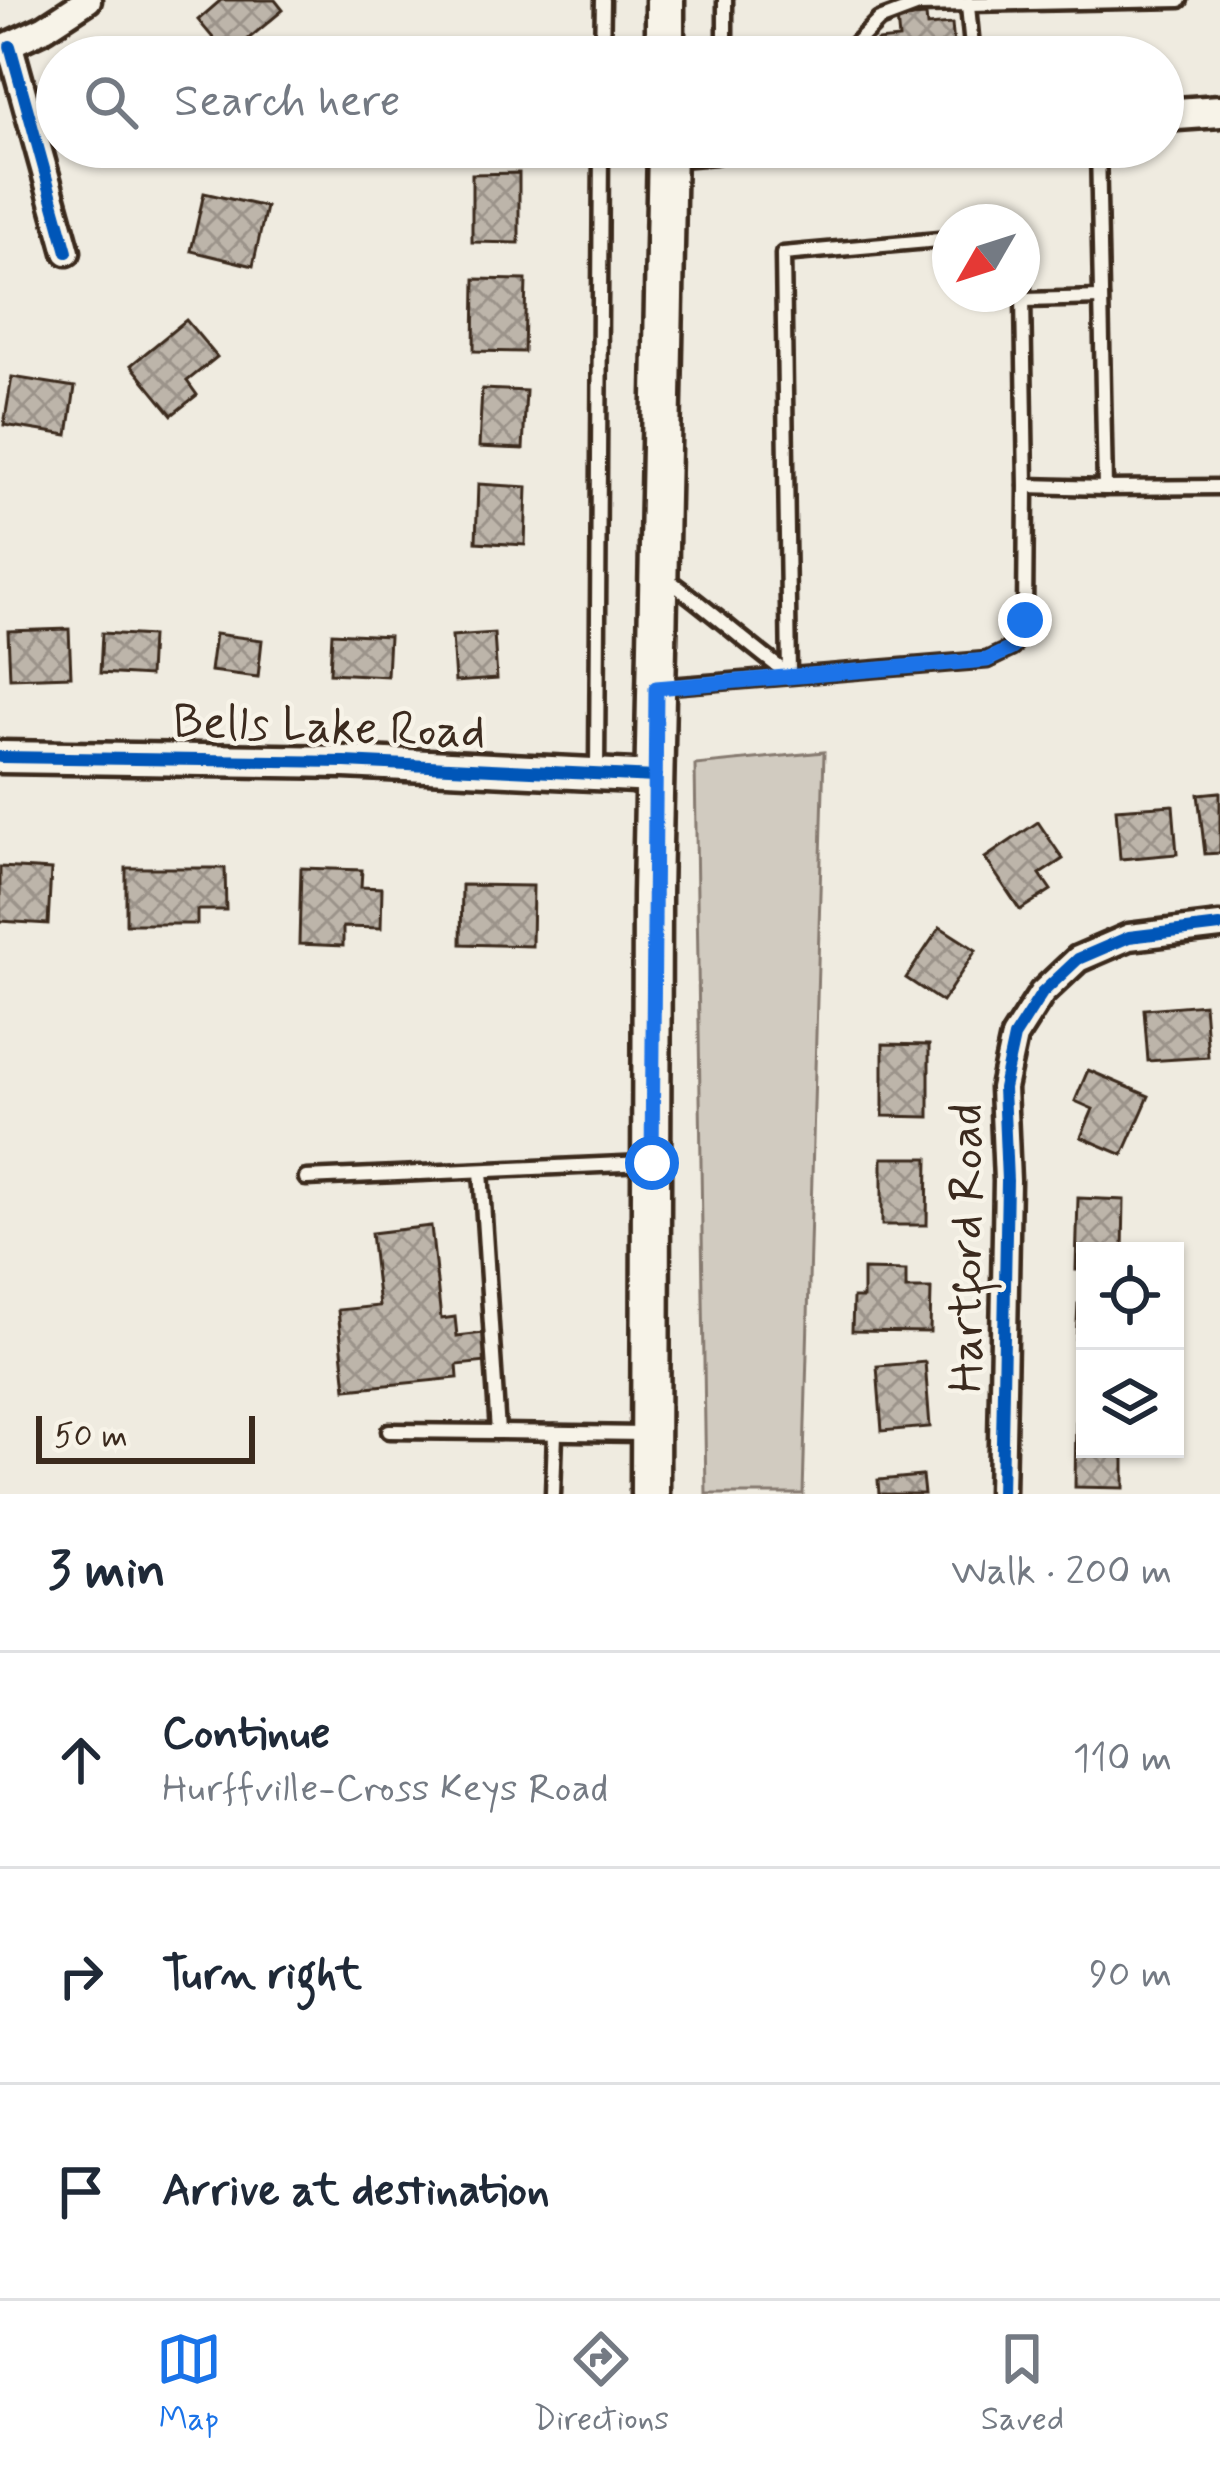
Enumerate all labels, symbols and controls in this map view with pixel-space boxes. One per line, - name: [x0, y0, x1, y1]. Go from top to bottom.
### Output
- search box: [36, 36, 1184, 168]
- icon: search: [78, 69, 144, 135]
- text: Search here: [174, 73, 401, 132]
- north arrow: [932, 204, 1040, 312]
- route end: [998, 593, 1052, 647]
- street label: Bells Lake Road: [172, 691, 486, 765]
- street label: Hartford Road: [936, 1103, 1002, 1393]
- route start: [625, 1136, 679, 1190]
- map controls: [1076, 1242, 1184, 1458]
- button: locate: [1076, 1242, 1184, 1350]
- button: layers: [1076, 1350, 1184, 1458]
- scale bar: [36, 1410, 255, 1463]
- text: 50 m: [54, 1415, 128, 1459]
- text: 3 min: [48, 1539, 166, 1605]
- text: Walk · 200 m: [951, 1547, 1172, 1598]
- text: Continue: [162, 1705, 330, 1764]
- icon: ahead: [48, 1727, 114, 1793]
- text: 110 m: [1073, 1734, 1172, 1785]
- text: Hurffville-Cross Keys Road: [162, 1764, 608, 1815]
- icon: right: [48, 1943, 114, 2009]
- text: Turn right: [162, 1946, 362, 2005]
- text: 90 m: [1089, 1950, 1172, 2001]
- icon: arrive: [48, 2159, 114, 2225]
- text: Arrive at destination: [162, 2162, 550, 2221]
- tab: Map: [156, 2326, 222, 2442]
- tab: Directions: [533, 2326, 669, 2442]
- tab: Saved: [981, 2326, 1064, 2442]

